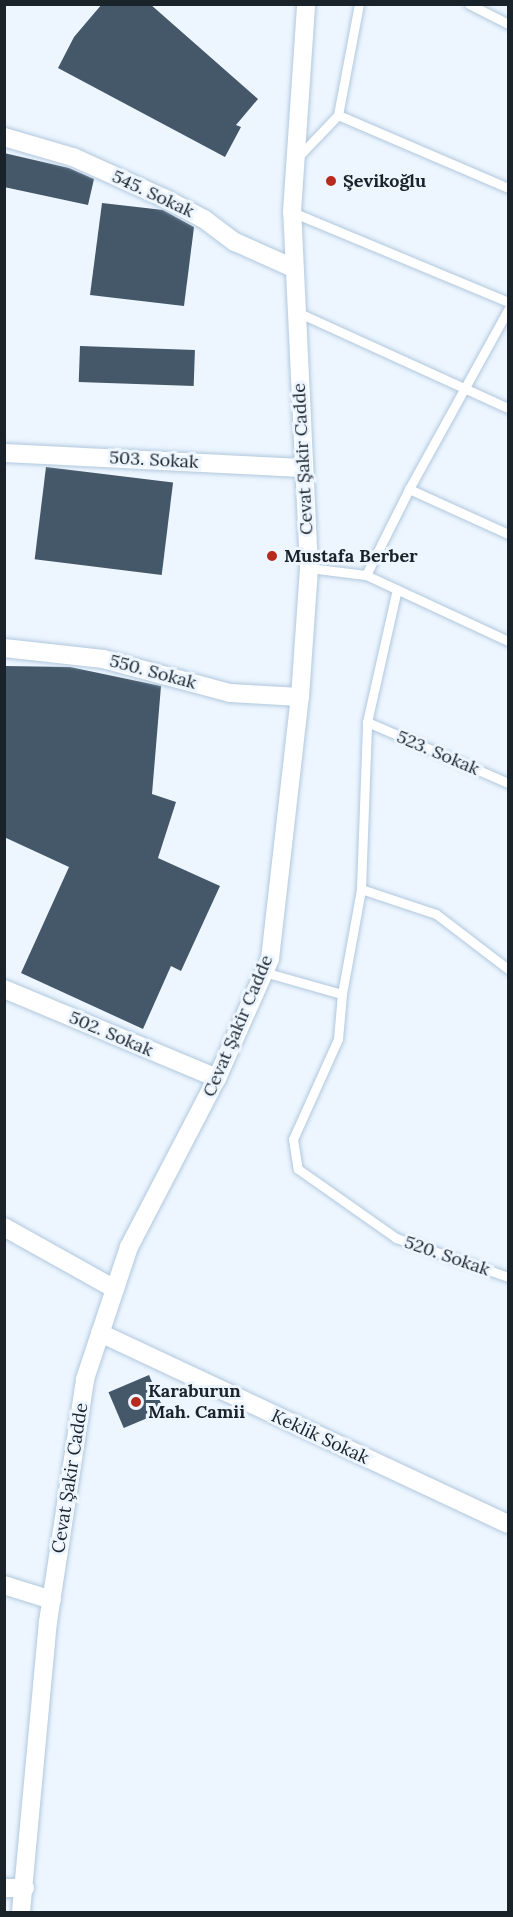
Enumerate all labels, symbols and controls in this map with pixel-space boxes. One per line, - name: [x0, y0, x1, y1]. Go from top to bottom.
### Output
- street label: 545. Sokak: [109, 166, 197, 222]
- place label: Şevikoğlu: [343, 170, 426, 192]
- marker: Şevikoğlu: [324, 174, 338, 188]
- street label: Cevat Şakir Cadde: [288, 383, 318, 535]
- street label: 503. Sokak: [109, 447, 199, 473]
- place label: Mustafa Berber: [284, 545, 418, 567]
- marker: Mustafa Berber: [265, 549, 279, 563]
- street label: 550. Sokak: [107, 650, 199, 694]
- street label: 523. Sokak: [393, 726, 483, 780]
- street label: Cevat Şakir Cadde: [198, 952, 278, 1100]
- street label: 502. Sokak: [66, 1007, 156, 1061]
- street label: 520. Sokak: [401, 1231, 493, 1281]
- place label: Karaburun Mah. Camii: [148, 1381, 245, 1424]
- marker: Karaburun Mah. Camii: [129, 1395, 143, 1409]
- street label: Cevat Şakir Cadde: [47, 1401, 93, 1555]
- street label: Keklik Sokak: [268, 1405, 372, 1469]

